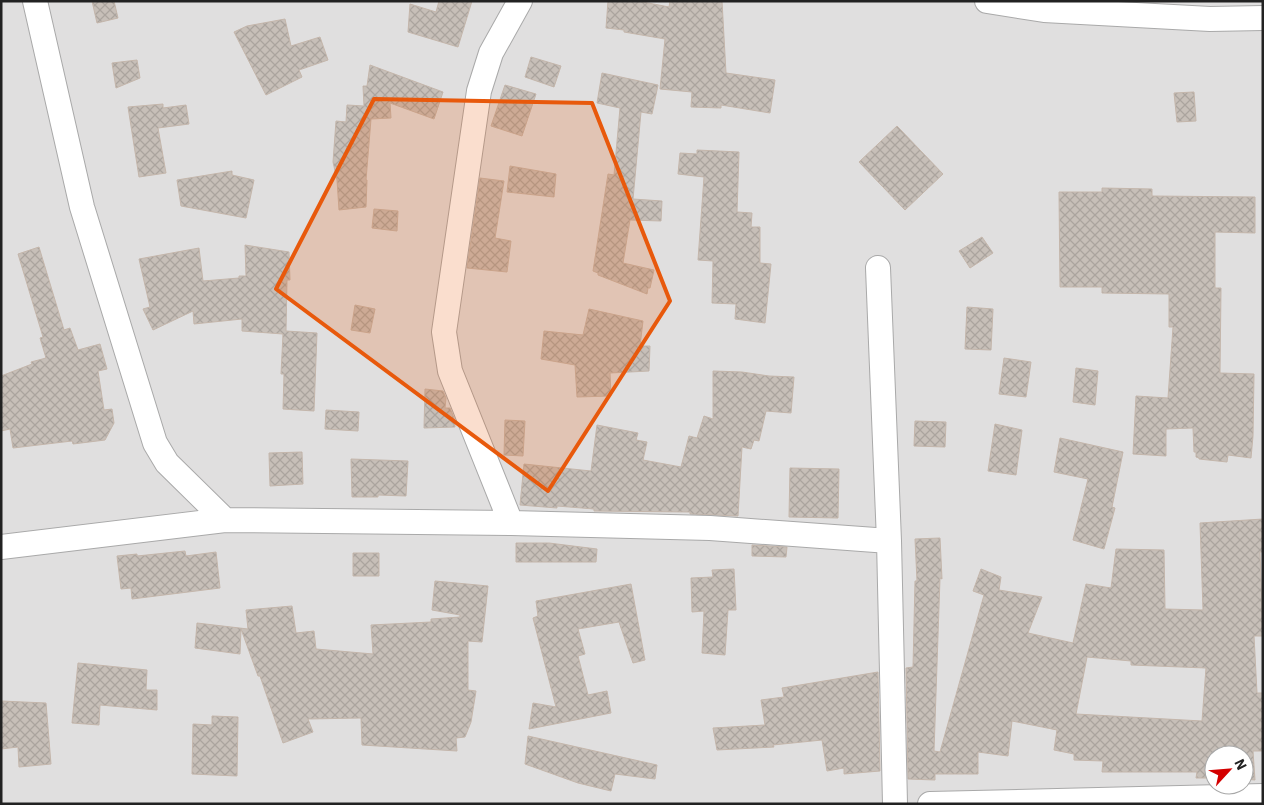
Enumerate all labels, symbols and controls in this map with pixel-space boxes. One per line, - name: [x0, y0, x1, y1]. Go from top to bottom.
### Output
- north arrow: [1204, 745, 1254, 795]
- text: N: [1230, 756, 1251, 773]

